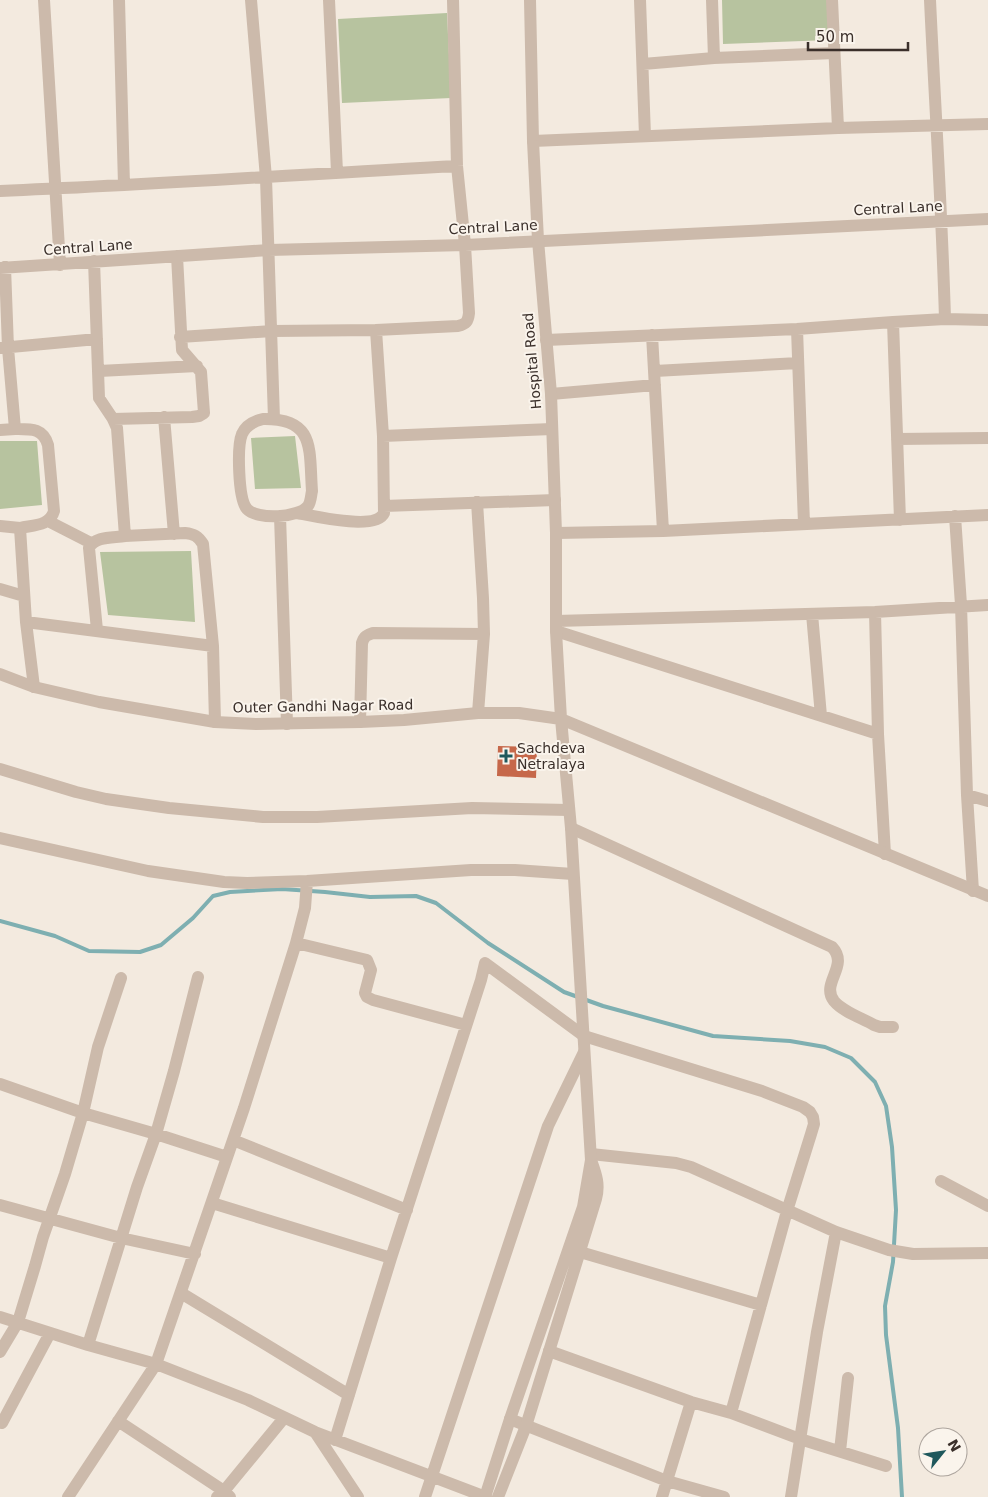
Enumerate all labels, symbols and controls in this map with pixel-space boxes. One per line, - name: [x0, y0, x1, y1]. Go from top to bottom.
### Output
- scale bar: [808, 20, 908, 52]
- text: 50 m: [816, 28, 854, 46]
- street label: Central Lane: [853, 198, 943, 218]
- street label: Central Lane: [448, 217, 538, 237]
- street label: Central Lane: [43, 236, 133, 258]
- street label: Hospital Road: [520, 312, 544, 410]
- street label: Outer Gandhi Nagar Road: [233, 696, 413, 716]
- place label: Sachdeva Netralaya: [517, 740, 585, 772]
- marker: Sachdeva Netralaya: [499, 749, 513, 763]
- north arrow: [918, 1427, 968, 1477]
- text: N: [944, 1436, 964, 1455]

